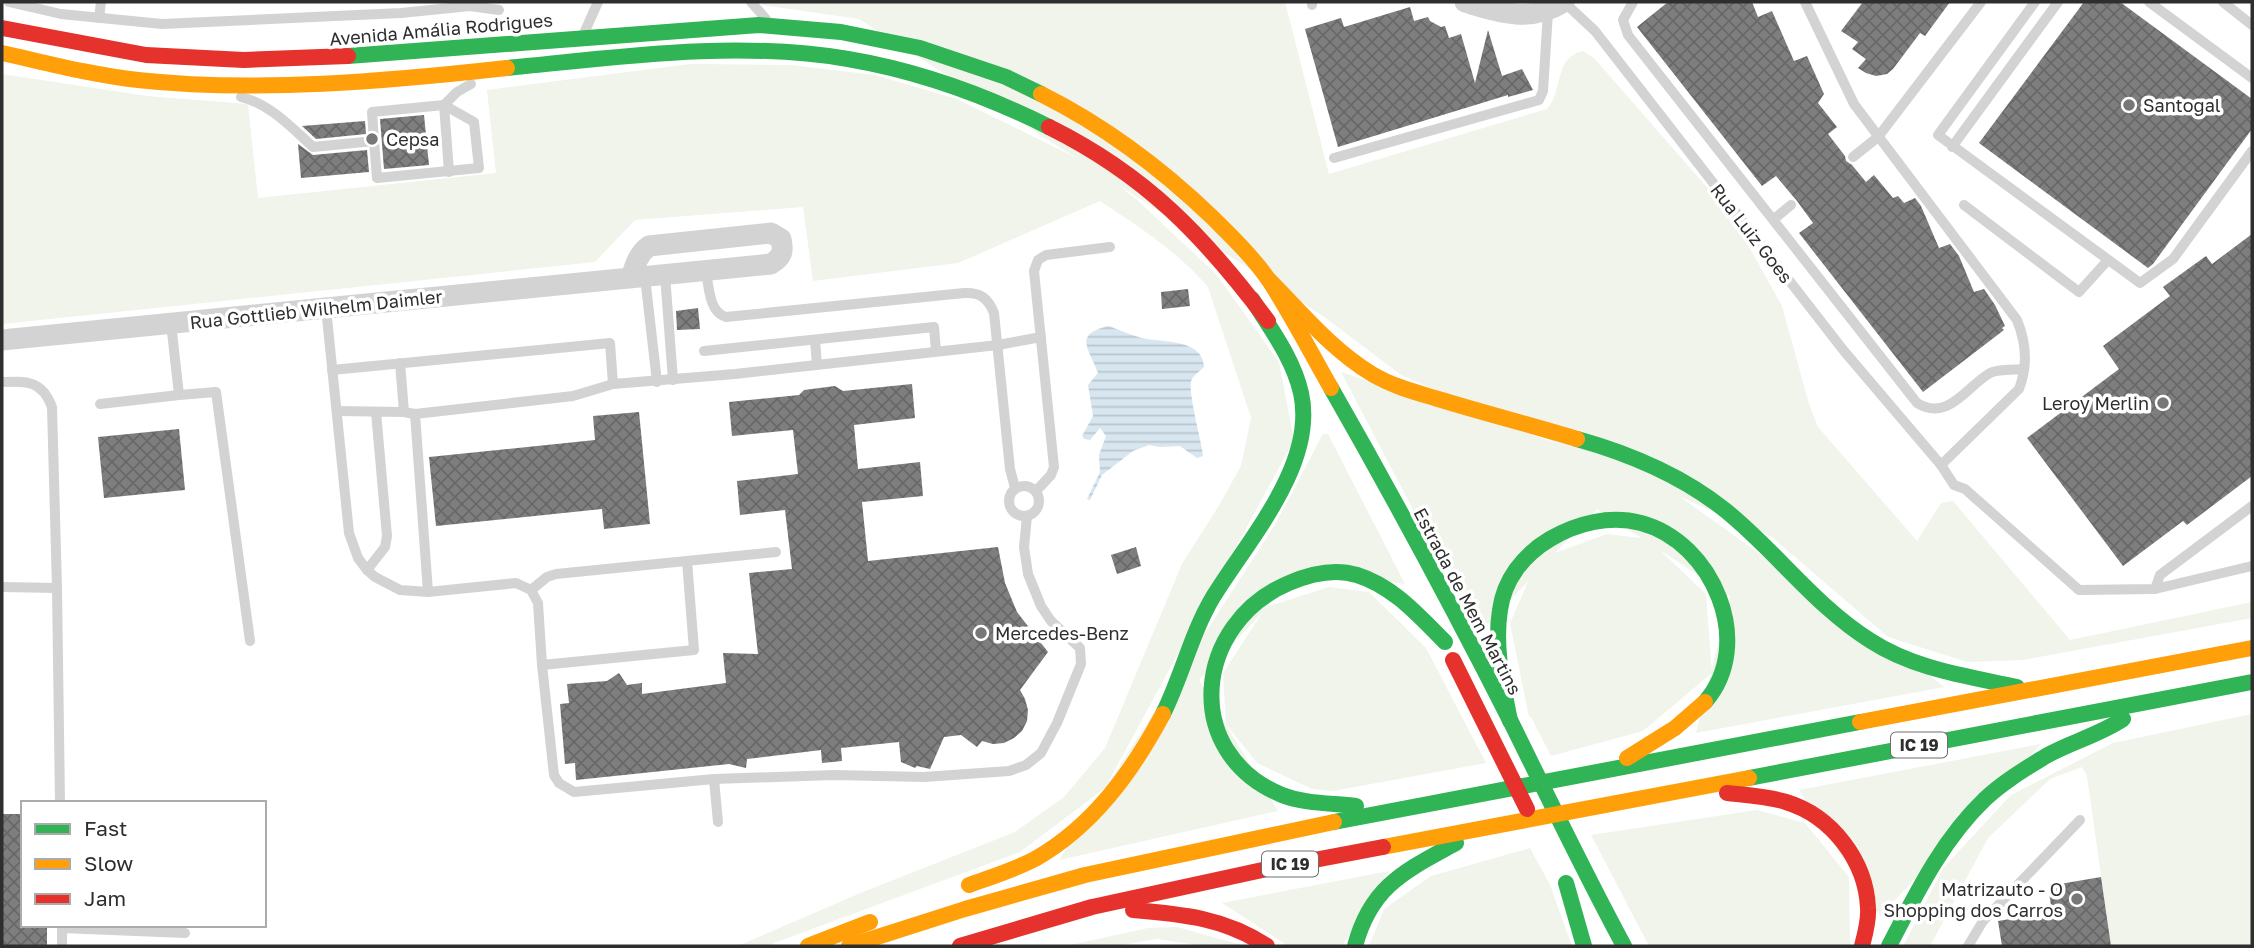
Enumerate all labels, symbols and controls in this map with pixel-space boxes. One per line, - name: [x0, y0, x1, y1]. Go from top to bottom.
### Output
- street label: Avenida Amália Rodrigues: [329, 8, 553, 50]
- place label: Santogal: [2143, 94, 2221, 116]
- marker: Santogal: [2121, 97, 2137, 113]
- place label: Cepsa: [386, 128, 439, 150]
- marker: Cepsa: [364, 131, 380, 147]
- street label: Rua Luiz Goes: [1706, 179, 1798, 287]
- street label: Rua Gottlieb Wilhelm Daimler: [189, 285, 443, 333]
- place label: Leroy Merlin: [2042, 392, 2149, 414]
- marker: Leroy Merlin: [2155, 395, 2171, 411]
- street label: Estrada de Mem Martins: [1409, 504, 1527, 698]
- place label: Mercedes-Benz: [995, 622, 1129, 644]
- marker: Mercedes-Benz: [973, 625, 989, 641]
- road number: IC 19: [1891, 732, 1947, 758]
- legend: [21, 801, 266, 927]
- text: Fast: [84, 815, 127, 841]
- text: Slow: [84, 850, 133, 876]
- road number: IC 19: [1262, 852, 1318, 876]
- place label: Matrizauto - O Shopping dos Carros: [1883, 878, 2063, 921]
- text: Jam: [84, 885, 126, 911]
- marker: Matrizauto - O Shopping dos Carros: [2069, 891, 2085, 907]

